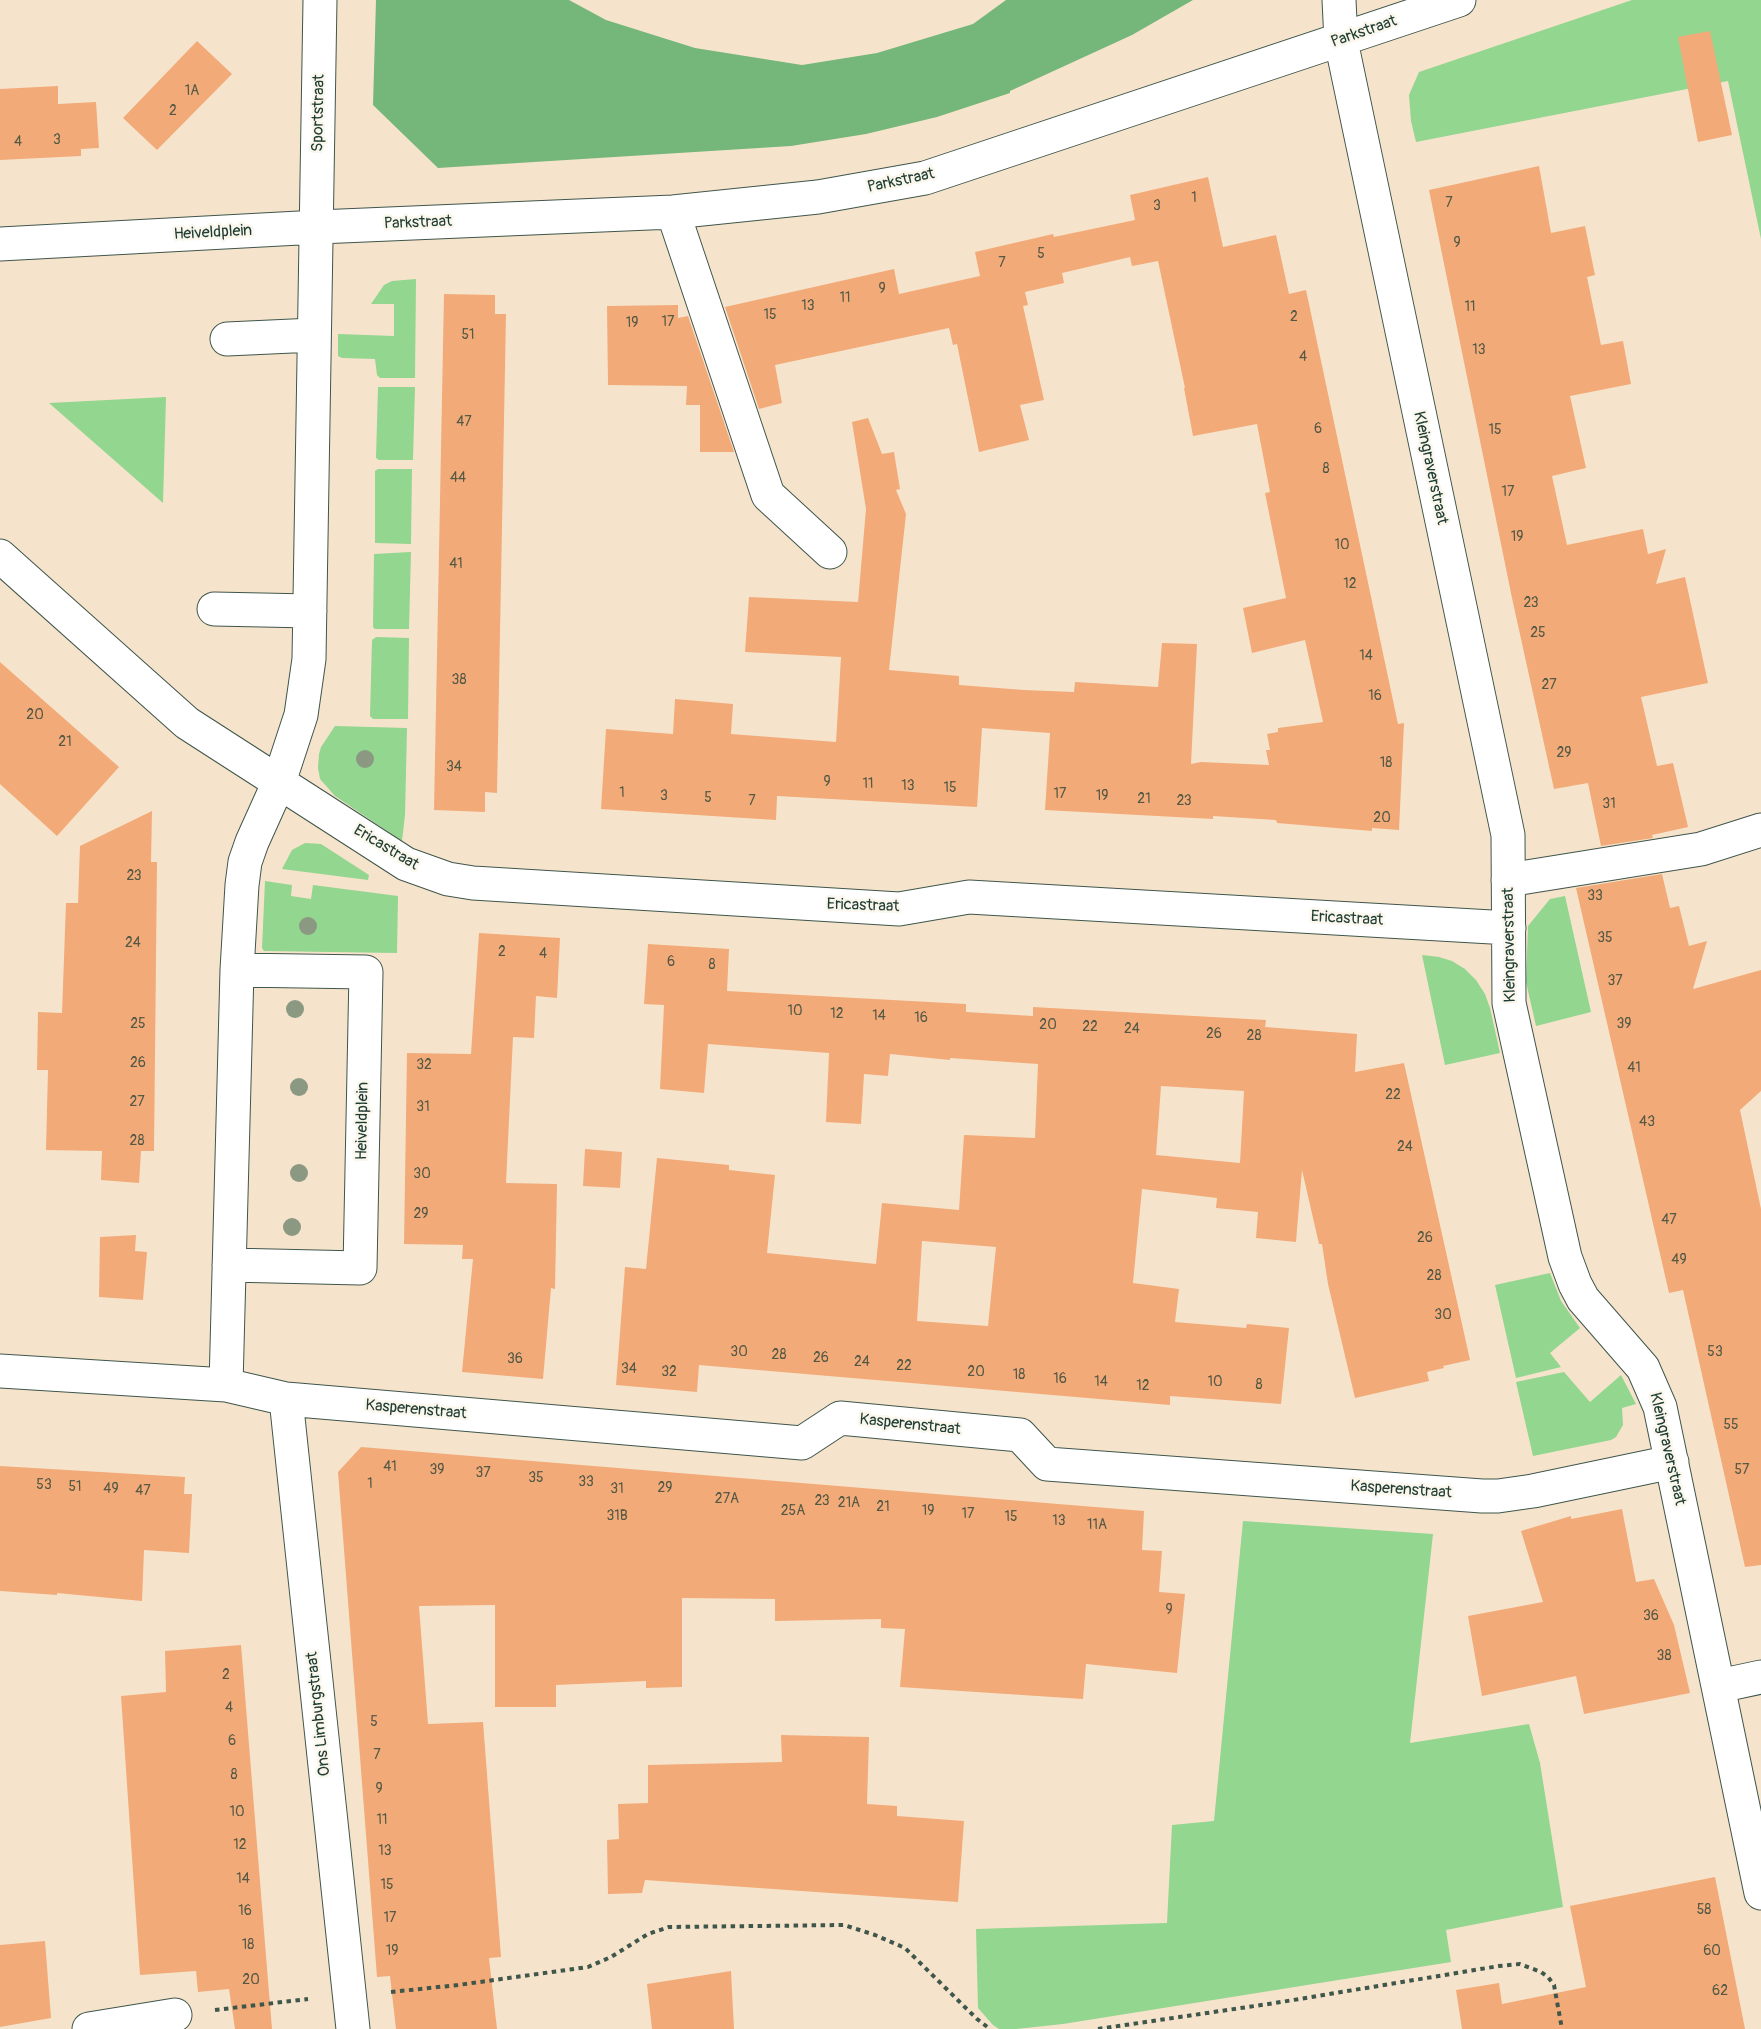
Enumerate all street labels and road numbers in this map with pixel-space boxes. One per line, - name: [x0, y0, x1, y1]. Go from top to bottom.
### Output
- street label: Parkstraat: [1329, 12, 1399, 52]
- street label: Sportstraat: [309, 74, 329, 152]
- street label: Parkstraat: [866, 165, 936, 197]
- street label: Parkstraat: [384, 212, 452, 234]
- street label: Heiveldplein: [173, 221, 253, 245]
- street label: Kleingraverstraat: [1409, 410, 1451, 526]
- street label: Ericastraat: [350, 821, 422, 875]
- street label: Kleingraverstraat: [1499, 887, 1521, 1003]
- street label: Ericastraat: [826, 895, 900, 917]
- street label: Ericastraat: [1310, 908, 1384, 930]
- street label: Heiveldplein: [353, 1082, 373, 1160]
- street label: Kleingraverstraat: [1645, 1391, 1689, 1507]
- street label: Kasperenstraat: [365, 1396, 467, 1424]
- street label: Kasperenstraat: [859, 1410, 961, 1440]
- street label: Kasperenstraat: [1350, 1477, 1452, 1503]
- street label: Ons Limburgstraat: [303, 1651, 335, 1777]

